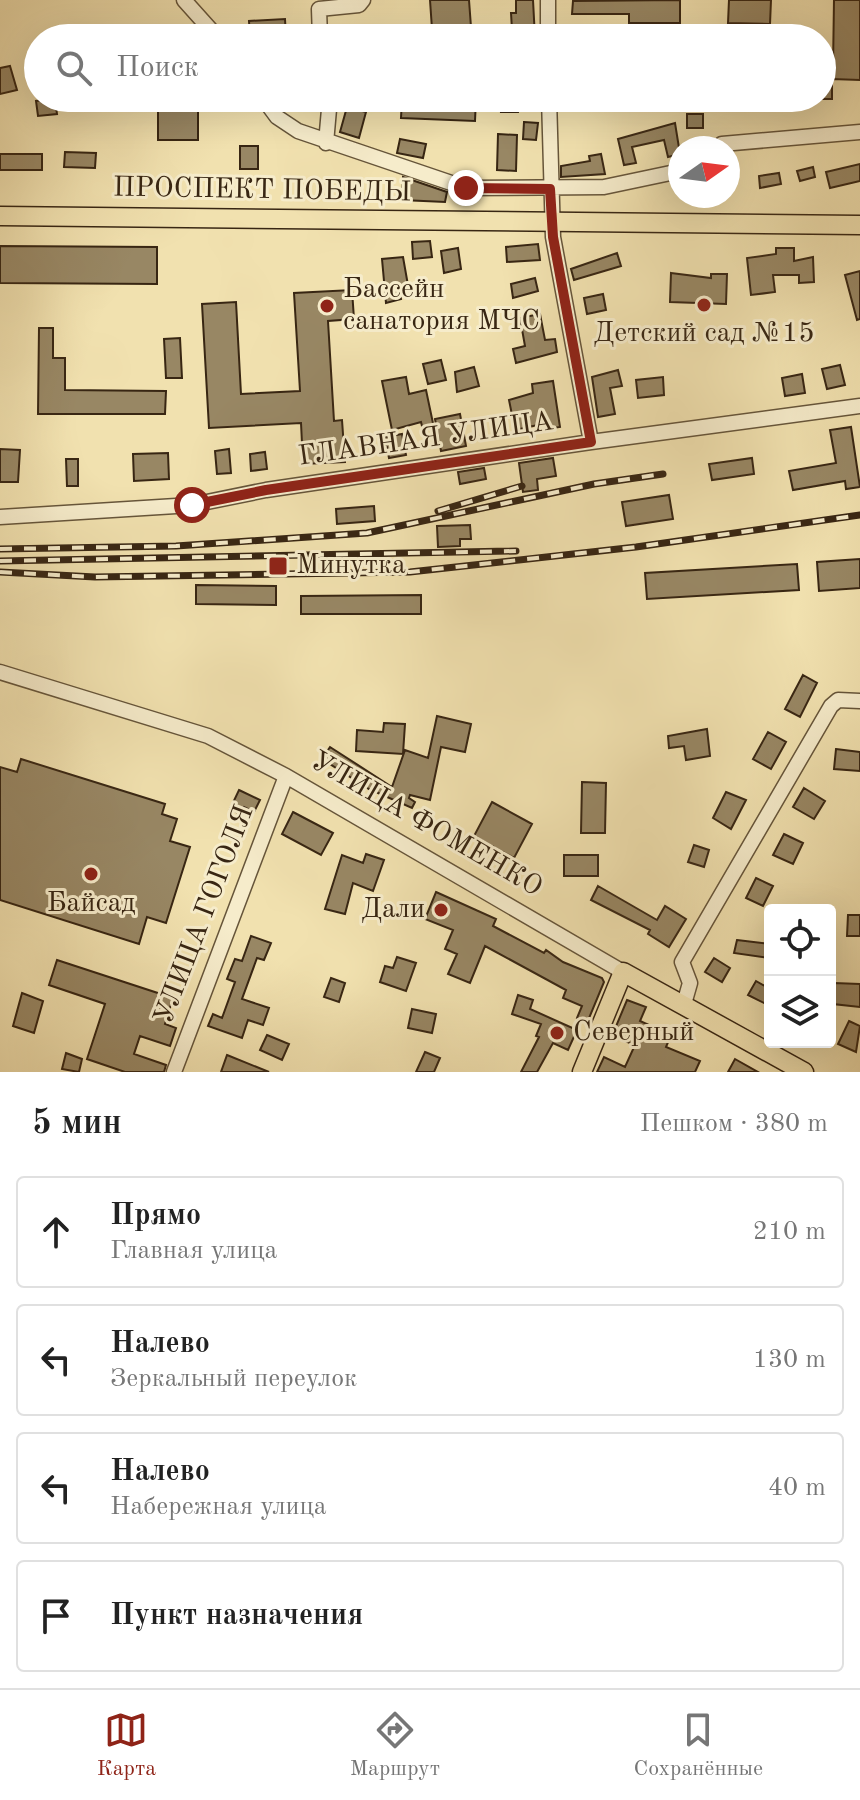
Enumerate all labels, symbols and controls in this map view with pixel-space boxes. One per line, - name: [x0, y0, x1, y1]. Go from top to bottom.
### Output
- search box: [24, 24, 836, 112]
- icon: search: [52, 46, 96, 90]
- text: Поиск: [116, 53, 199, 83]
- north arrow: [668, 136, 740, 208]
- route end: [448, 170, 484, 206]
- street label: ПРОСПЕКТ ПОБЕДЫ: [113, 174, 411, 208]
- place label: Бассейн санатория МЧС: [343, 276, 540, 336]
- marker: Детский сад №15: [695, 296, 713, 314]
- marker: Бассейн санатория МЧС: [318, 297, 336, 315]
- place label: Детский сад №15: [593, 320, 815, 348]
- street label: ГЛАВНАЯ УЛИЦА: [297, 408, 555, 472]
- route start: [174, 487, 210, 523]
- place label: Минутка: [296, 552, 406, 580]
- marker: Минутка: [267, 555, 289, 577]
- street label: УЛИЦА ФОМЕНКО: [306, 747, 546, 903]
- street label: УЛИЦА ГОГОЛЯ: [150, 802, 260, 1028]
- marker: Байсад: [82, 865, 100, 883]
- place label: Байсад: [47, 890, 136, 918]
- place label: Дали: [361, 896, 425, 924]
- marker: Дали: [432, 901, 450, 919]
- map controls: [764, 904, 836, 1048]
- button: locate: [764, 904, 836, 976]
- button: layers: [764, 976, 836, 1048]
- place label: Северный: [573, 1019, 694, 1047]
- marker: Северный: [548, 1024, 566, 1042]
- text: 5 мин: [32, 1107, 122, 1141]
- text: Пешком · 380 m: [640, 1111, 828, 1137]
- text: Прямо: [110, 1201, 201, 1231]
- icon: ahead: [34, 1210, 78, 1254]
- text: 210 m: [753, 1219, 826, 1245]
- text: Главная улица: [110, 1238, 277, 1264]
- text: Налево: [110, 1329, 210, 1359]
- icon: left: [34, 1338, 78, 1382]
- text: 130 m: [753, 1347, 826, 1373]
- text: Зеркальный переулок: [110, 1366, 357, 1392]
- text: Налево: [110, 1457, 210, 1487]
- icon: left: [34, 1466, 78, 1510]
- text: 40 m: [768, 1475, 826, 1501]
- text: Набережная улица: [110, 1494, 327, 1520]
- icon: arrive: [34, 1594, 78, 1638]
- text: Пункт назначения: [110, 1601, 363, 1631]
- tab: Карта: [97, 1708, 156, 1783]
- tab: Маршрут: [350, 1708, 440, 1783]
- tab: Сохранённые: [633, 1708, 763, 1783]

